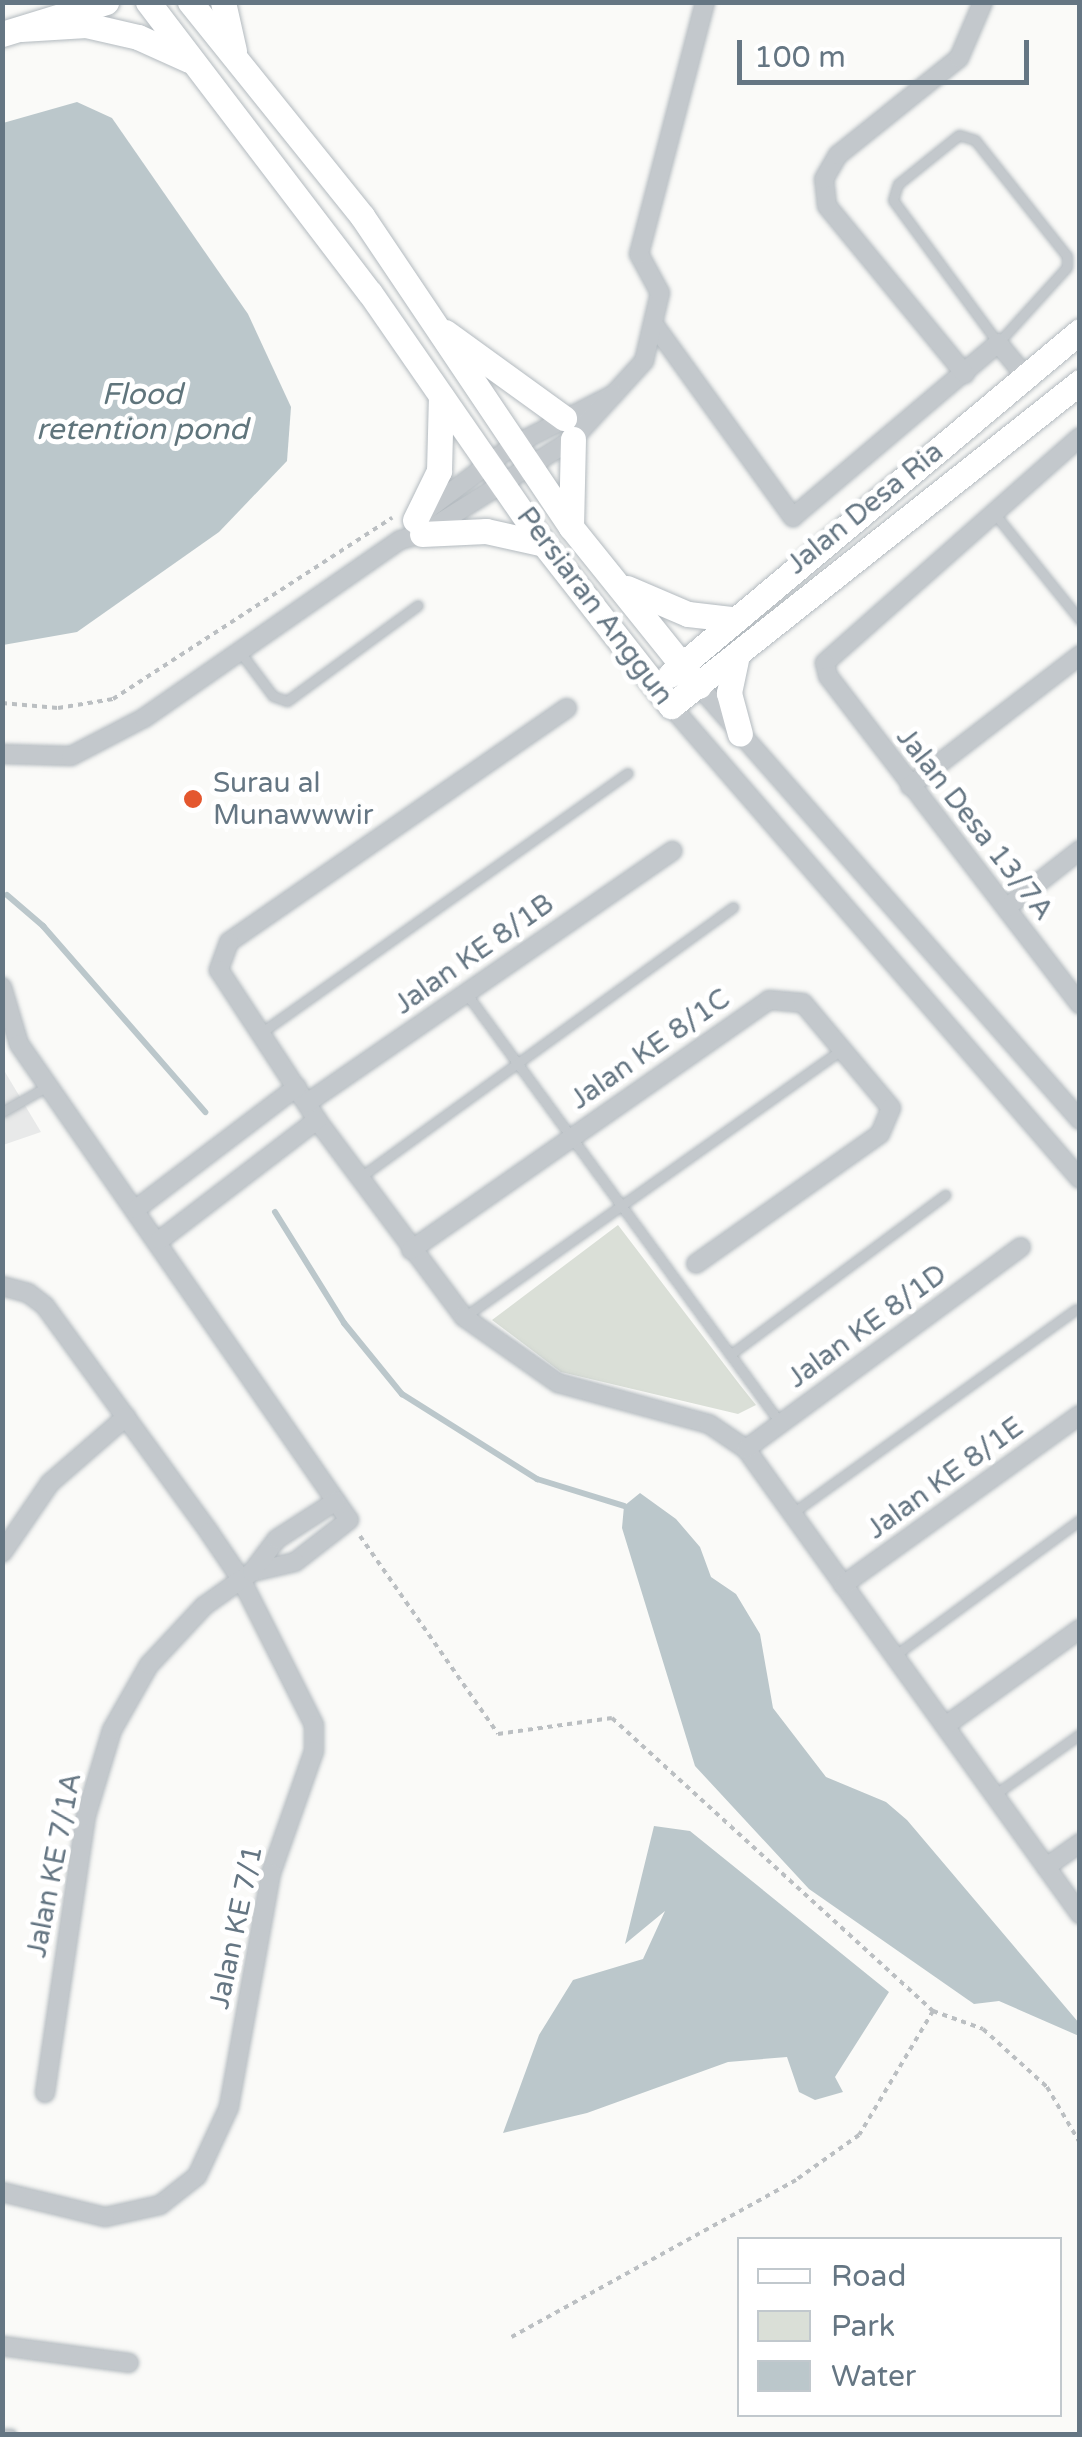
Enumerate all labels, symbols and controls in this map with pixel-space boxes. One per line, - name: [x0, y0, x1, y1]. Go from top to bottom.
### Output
- scale bar: [742, 20, 1034, 82]
- text: 100 m: [754, 39, 846, 76]
- water label: Flood retention pond: [36, 377, 248, 448]
- street label: Jalan Desa Ria: [780, 435, 950, 581]
- street label: Persiaran Anggun: [510, 500, 680, 712]
- street label: Jalan Desa 13/7A: [889, 721, 1061, 927]
- place label: Surau al Munawwwir: [213, 766, 373, 832]
- marker: Surau al Munawwwir: [182, 788, 204, 810]
- street label: Jalan KE 8/1B: [388, 887, 560, 1021]
- street label: Jalan KE 8/1C: [564, 982, 736, 1116]
- street label: Jalan KE 8/1D: [781, 1257, 953, 1395]
- street label: Jalan KE 8/1E: [860, 1410, 1030, 1546]
- street label: Jalan KE 7/1A: [20, 1770, 88, 1960]
- street label: Jalan KE 7/1: [202, 1842, 270, 2012]
- legend: [737, 2237, 1062, 2417]
- text: Road: [831, 2258, 906, 2295]
- text: Park: [831, 2308, 895, 2345]
- text: Water: [831, 2358, 916, 2395]

